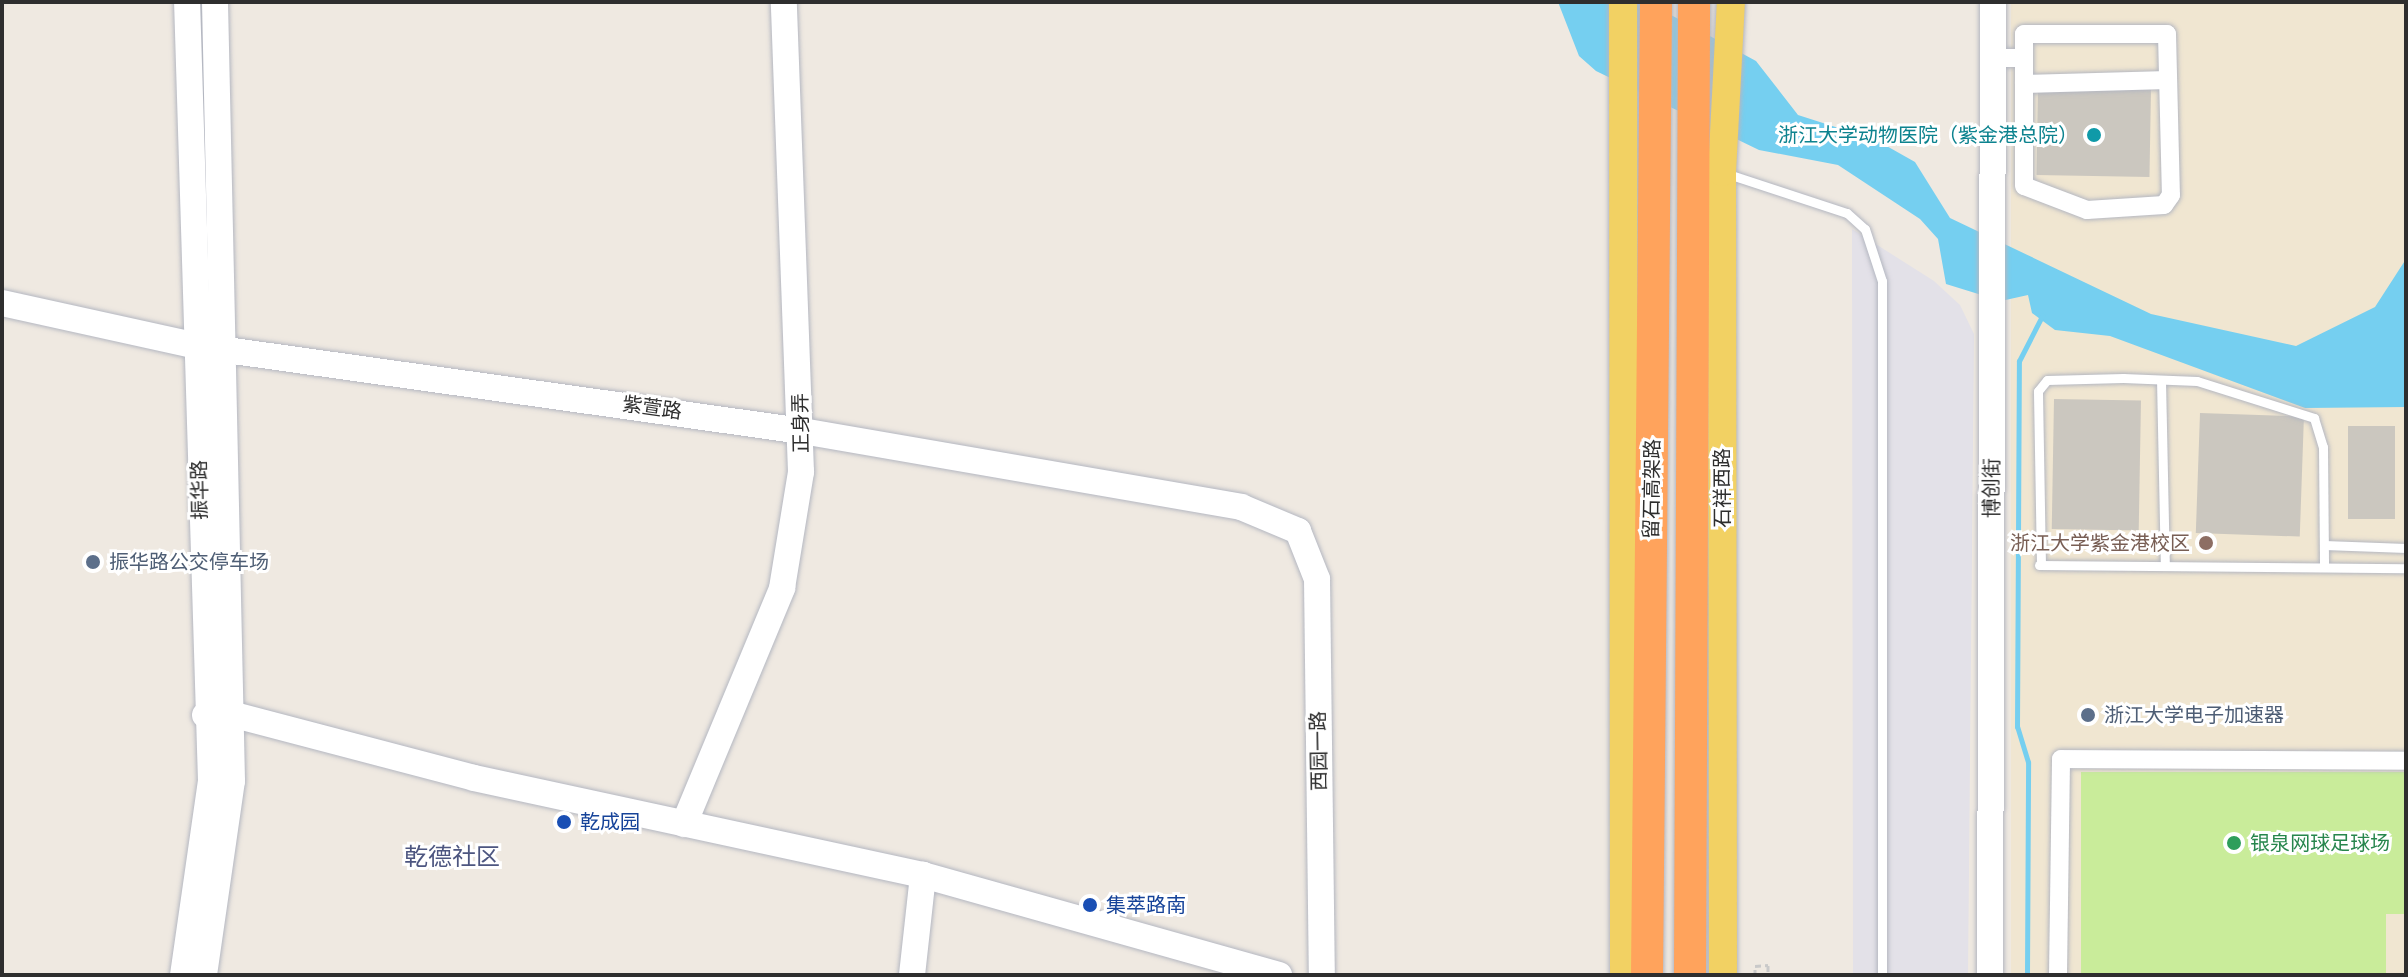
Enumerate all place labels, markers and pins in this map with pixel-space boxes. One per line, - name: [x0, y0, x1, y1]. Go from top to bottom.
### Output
- place label: 浙江大学动物医院（紫金港总院）: [1778, 123, 2078, 147]
- marker: 浙江大学动物医院（紫金港总院）: [2085, 126, 2103, 144]
- place label: 浙江大学紫金港校区: [2010, 531, 2190, 555]
- marker: 浙江大学紫金港校区: [2197, 534, 2215, 552]
- place label: 振华路公交停车场: [109, 550, 269, 574]
- marker: 振华路公交停车场: [84, 553, 102, 571]
- place label: 浙江大学电子加速器: [2104, 703, 2284, 727]
- marker: 浙江大学电子加速器: [2079, 706, 2097, 724]
- place label: 乾成园: [580, 810, 640, 834]
- marker: 乾成园: [555, 813, 573, 831]
- place label: 银泉网球足球场: [2250, 831, 2390, 855]
- marker: 银泉网球足球场: [2225, 834, 2243, 852]
- place label: 集萃路南: [1106, 893, 1186, 917]
- marker: 集萃路南: [1081, 896, 1099, 914]

